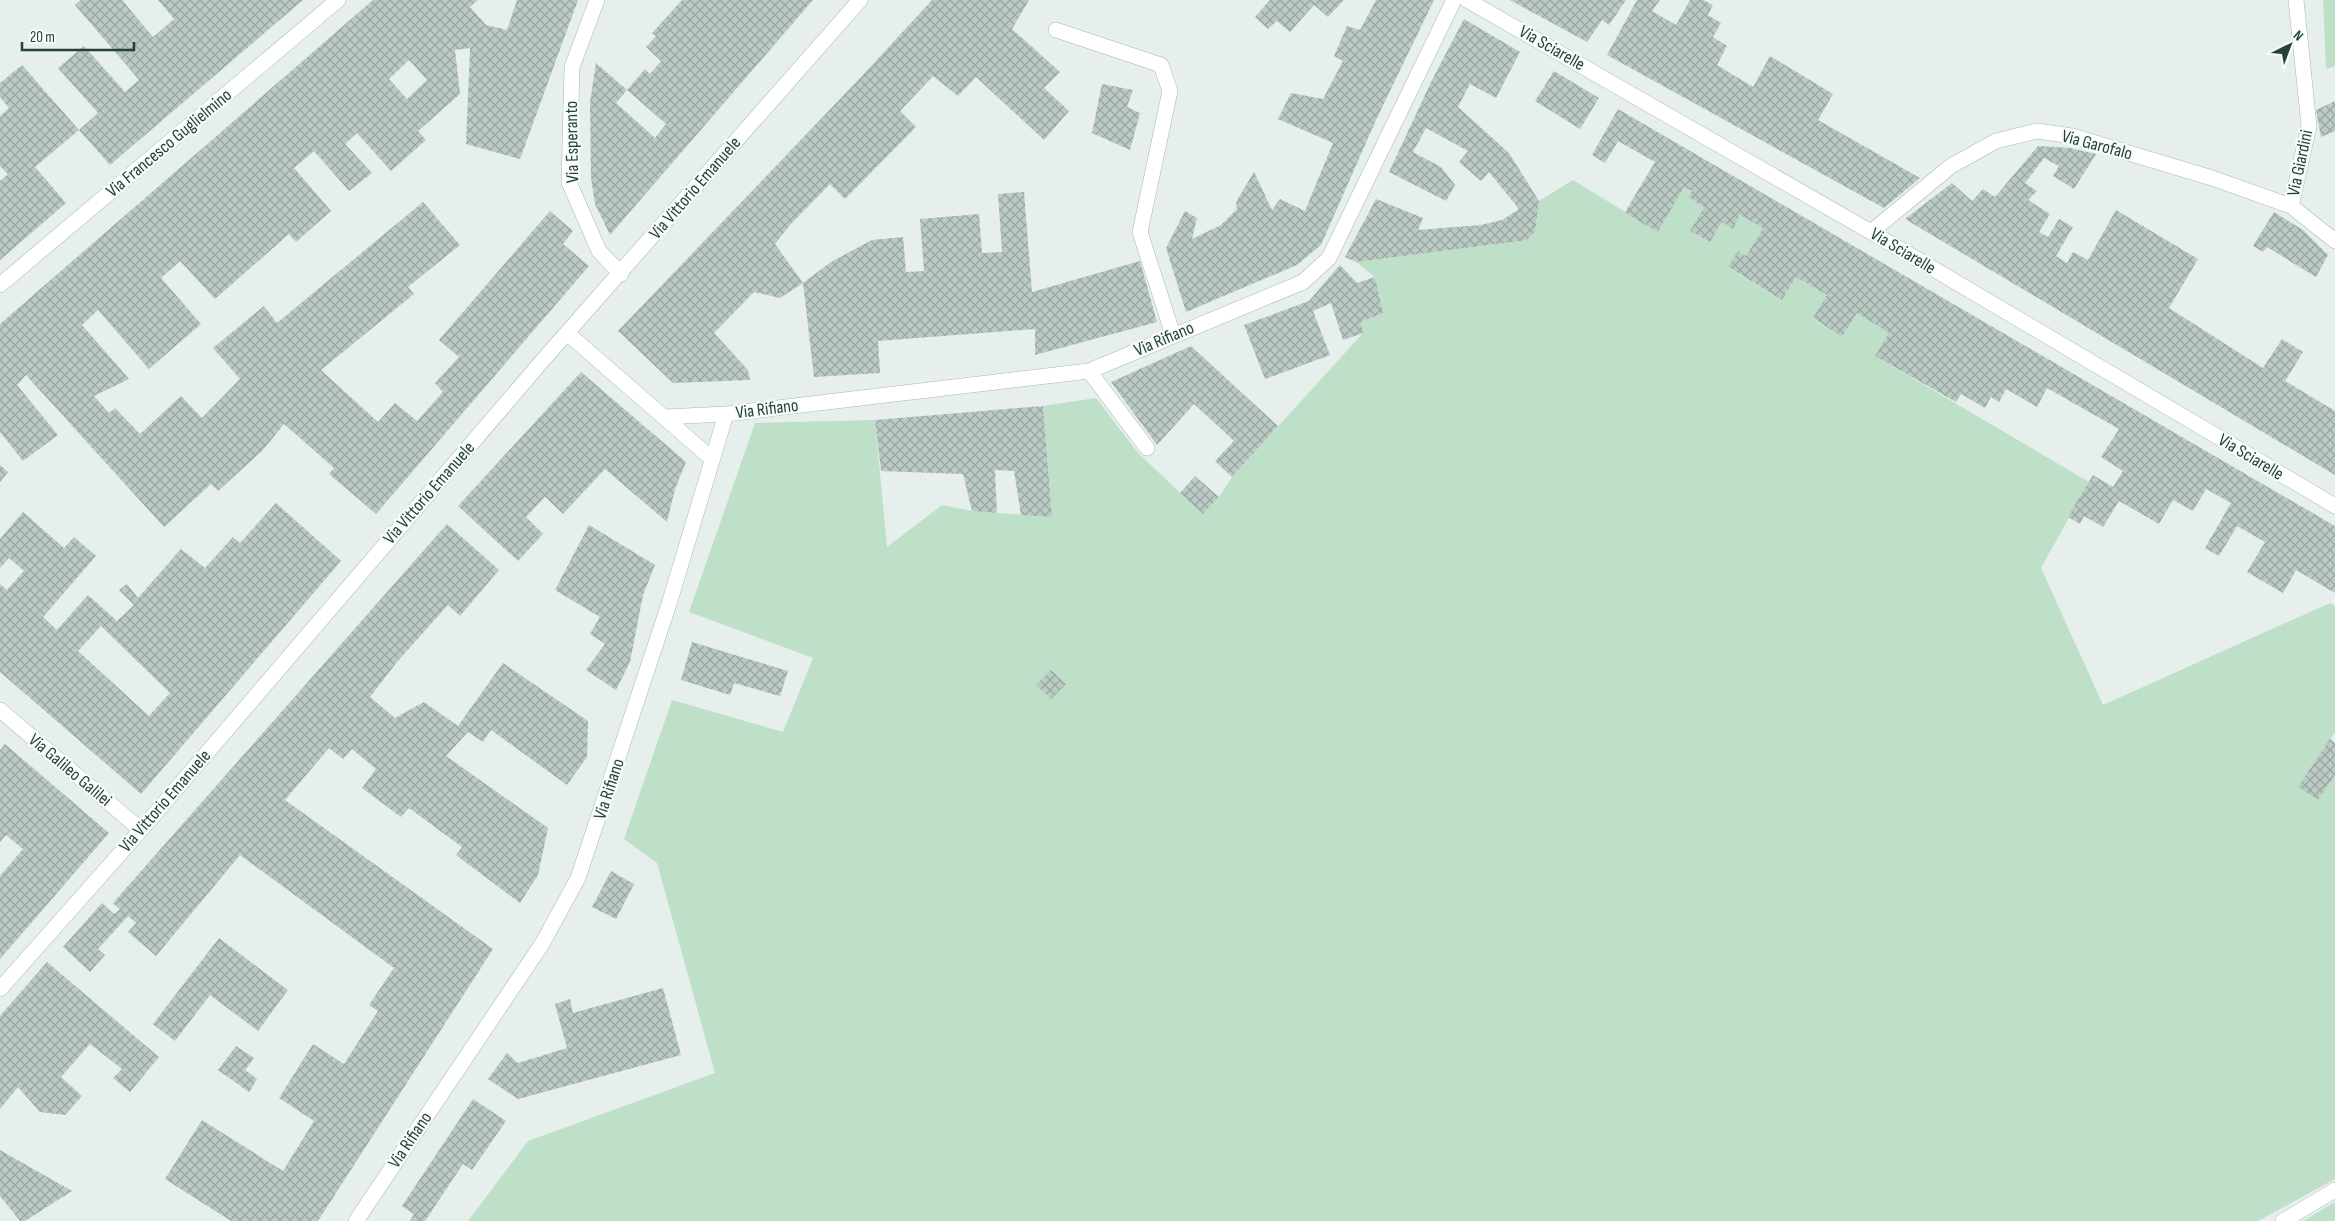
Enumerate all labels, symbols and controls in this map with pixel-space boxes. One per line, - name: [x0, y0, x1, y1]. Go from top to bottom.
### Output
- scale bar: [22, 20, 135, 52]
- north arrow: [2265, 20, 2315, 70]
- street label: Via Sciarelle: [1515, 21, 1589, 75]
- text: N: [2290, 27, 2307, 45]
- text: 20 m: [30, 28, 55, 47]
- street label: Via Francesco Guglielmino: [102, 84, 236, 202]
- street label: Via Esperanto: [561, 101, 583, 183]
- street label: Via Garofalo: [2059, 126, 2135, 164]
- street label: Via Giardini: [2283, 128, 2317, 198]
- street label: Via Vittorio Emanuele: [645, 133, 745, 243]
- street label: Via Sciarelle: [1867, 223, 1939, 279]
- street label: Via Rifiano: [1131, 317, 1197, 361]
- street label: Via Rifiano: [735, 395, 799, 423]
- street label: Via Sciarelle: [2215, 429, 2287, 485]
- street label: Via Vittorio Emanuele: [379, 438, 479, 548]
- street label: Via Galileo Galilei: [24, 729, 116, 811]
- street label: Via Vittorio Emanuele: [115, 746, 215, 856]
- street label: Via Rifiano: [589, 756, 629, 822]
- street label: Via Rifiano: [384, 1108, 436, 1172]

